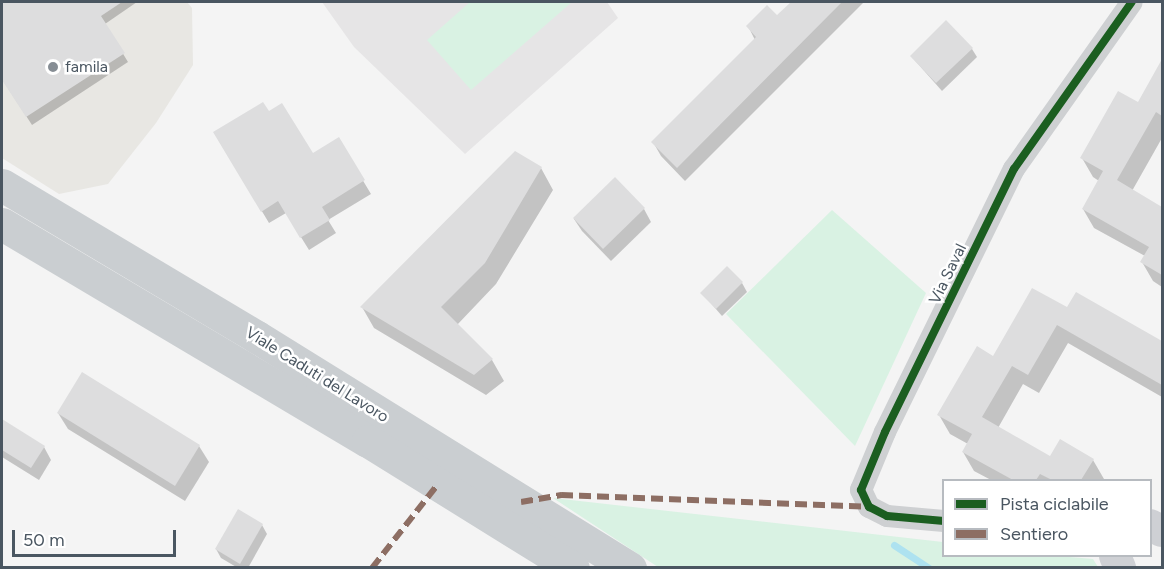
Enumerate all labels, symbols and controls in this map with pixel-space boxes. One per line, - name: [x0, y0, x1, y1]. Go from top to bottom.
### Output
- place label: famila: [65, 57, 108, 77]
- marker: famila: [46, 60, 60, 74]
- street label: Via Saval: [925, 241, 971, 307]
- street label: Viale Caduti del Lavoro: [242, 323, 392, 427]
- legend: [942, 479, 1152, 557]
- text: Pista ciclabile: [1000, 493, 1109, 515]
- scale bar: [15, 518, 178, 556]
- text: Sentiero: [1000, 523, 1068, 545]
- text: 50 m: [23, 529, 65, 551]

